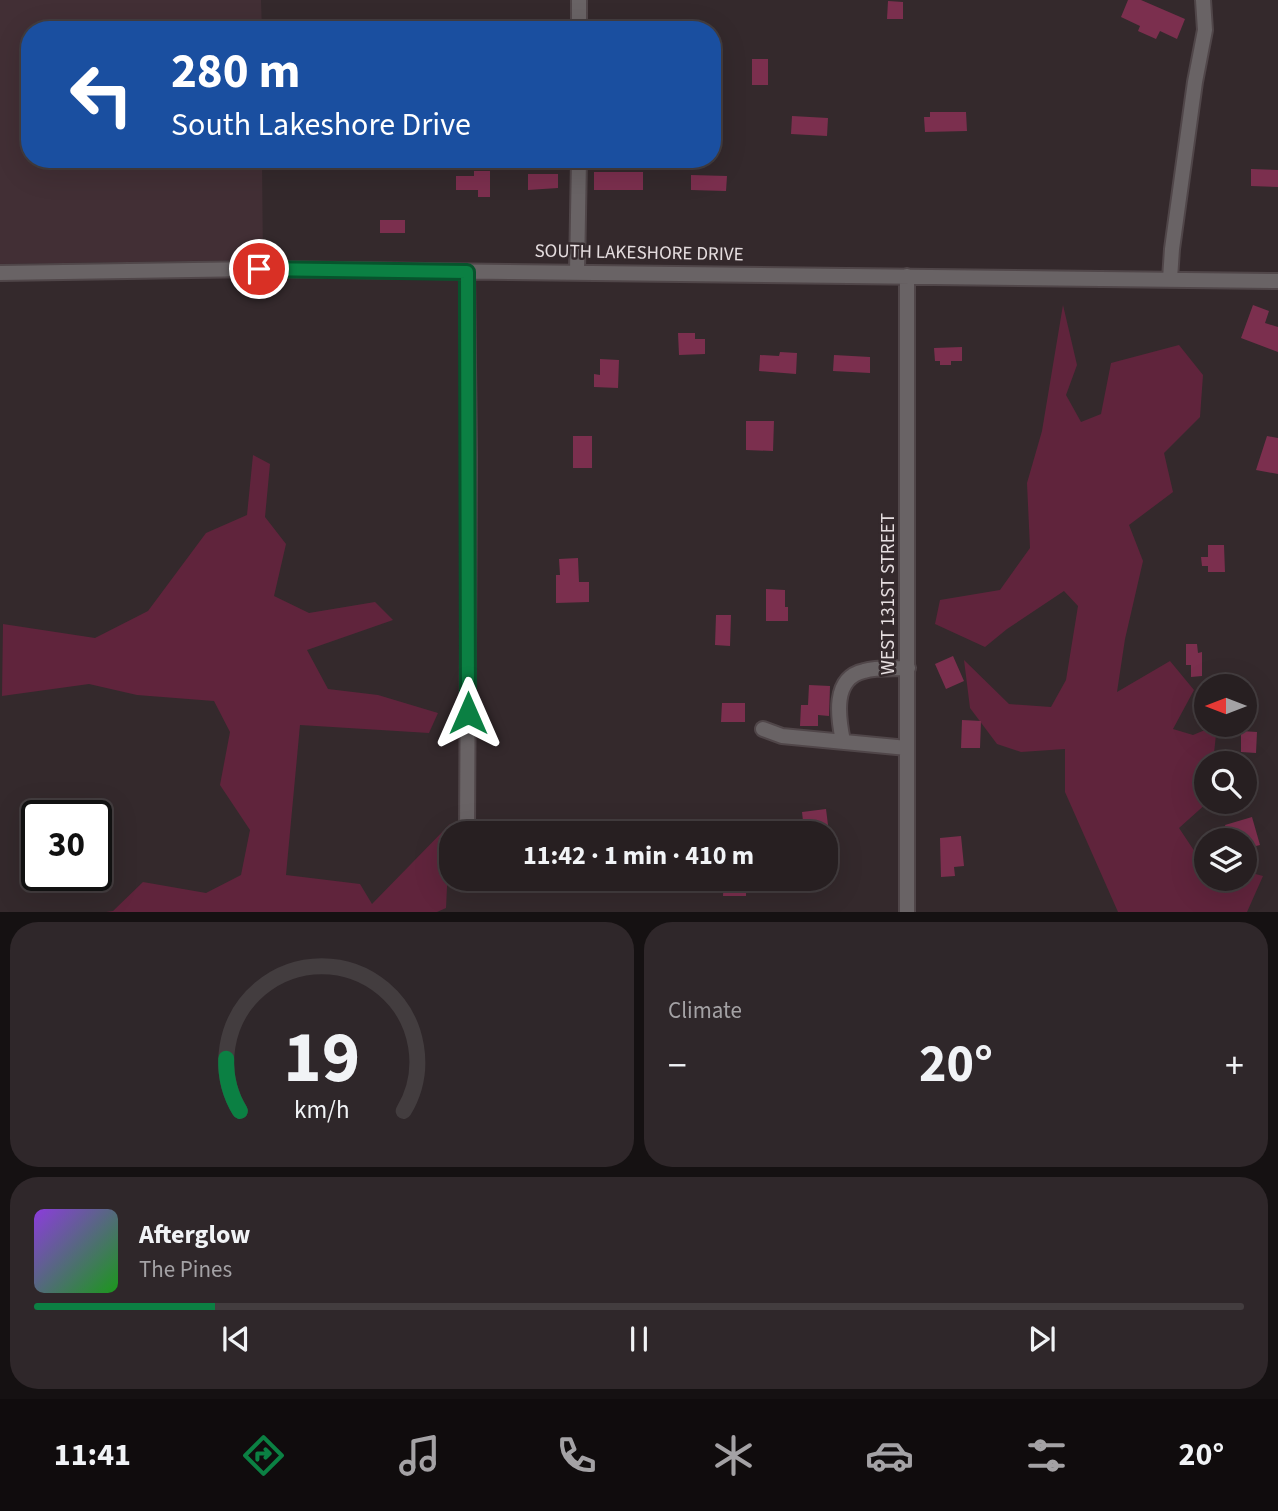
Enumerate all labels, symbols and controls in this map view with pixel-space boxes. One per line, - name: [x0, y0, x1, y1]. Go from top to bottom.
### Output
- text: 280 m: [171, 37, 300, 107]
- icon: left: [56, 49, 147, 140]
- text: South Lakeshore Drive: [171, 102, 471, 148]
- street label: SOUTH LAKESHORE DRIVE: [534, 238, 744, 268]
- pin: [229, 239, 289, 299]
- icon: arrive: [240, 250, 278, 288]
- street label: WEST 131ST STREET: [875, 513, 902, 675]
- north arrow: [1194, 674, 1256, 737]
- map controls: [1194, 674, 1257, 891]
- position arrow: [431, 676, 505, 750]
- button: search: [1194, 751, 1257, 814]
- speed limit sign: 30: [21, 800, 112, 891]
- button: layers: [1194, 828, 1257, 891]
- text: 11:42 · 1 min · 410 m: [523, 837, 754, 874]
- text: Climate: [668, 994, 742, 1027]
- text: 19: [284, 1006, 360, 1110]
- text: 20°: [919, 1028, 993, 1102]
- text: −: [668, 1039, 687, 1093]
- text: +: [1225, 1039, 1244, 1093]
- text: km/h: [294, 1091, 350, 1127]
- text: Afterglow: [139, 1216, 250, 1253]
- text: The Pines: [139, 1253, 232, 1286]
- icon: previous: [217, 1320, 255, 1358]
- icon: pause: [620, 1320, 658, 1358]
- icon: next: [1023, 1320, 1061, 1358]
- icon: directions: [239, 1431, 288, 1480]
- icon: music: [395, 1431, 444, 1480]
- icon: phone: [552, 1431, 601, 1480]
- icon: climate: [709, 1431, 758, 1480]
- icon: car: [865, 1431, 914, 1480]
- icon: filters: [1022, 1431, 1071, 1480]
- text: 11:41: [54, 1432, 131, 1478]
- text: 20°: [1179, 1432, 1224, 1478]

